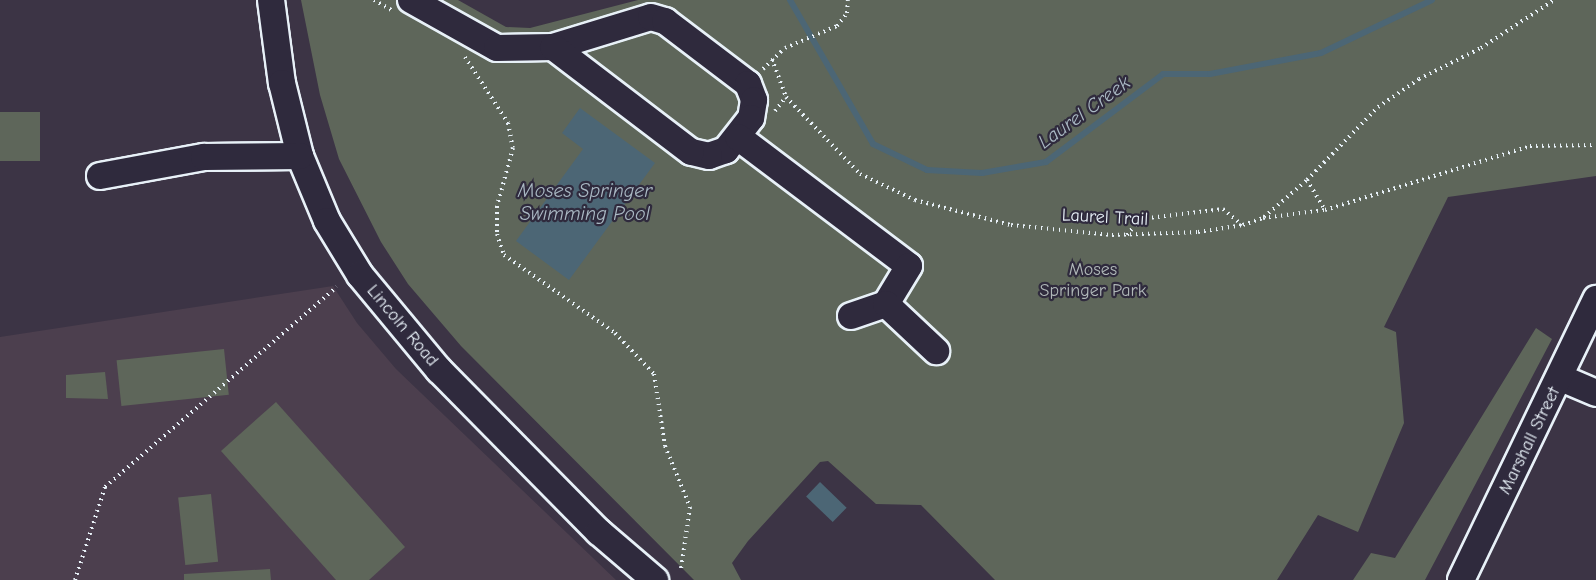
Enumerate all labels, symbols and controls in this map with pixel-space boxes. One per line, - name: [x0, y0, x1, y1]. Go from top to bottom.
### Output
- water label: Laurel Creek: [1033, 70, 1135, 154]
- water label: Moses Springer Swimming Pool: [518, 178, 652, 225]
- street label: Laurel Trail: [1061, 205, 1149, 231]
- park label: Moses Springer Park: [1040, 260, 1146, 302]
- street label: Lincoln Road: [362, 281, 442, 371]
- street label: Marshall Street: [1495, 384, 1565, 498]

